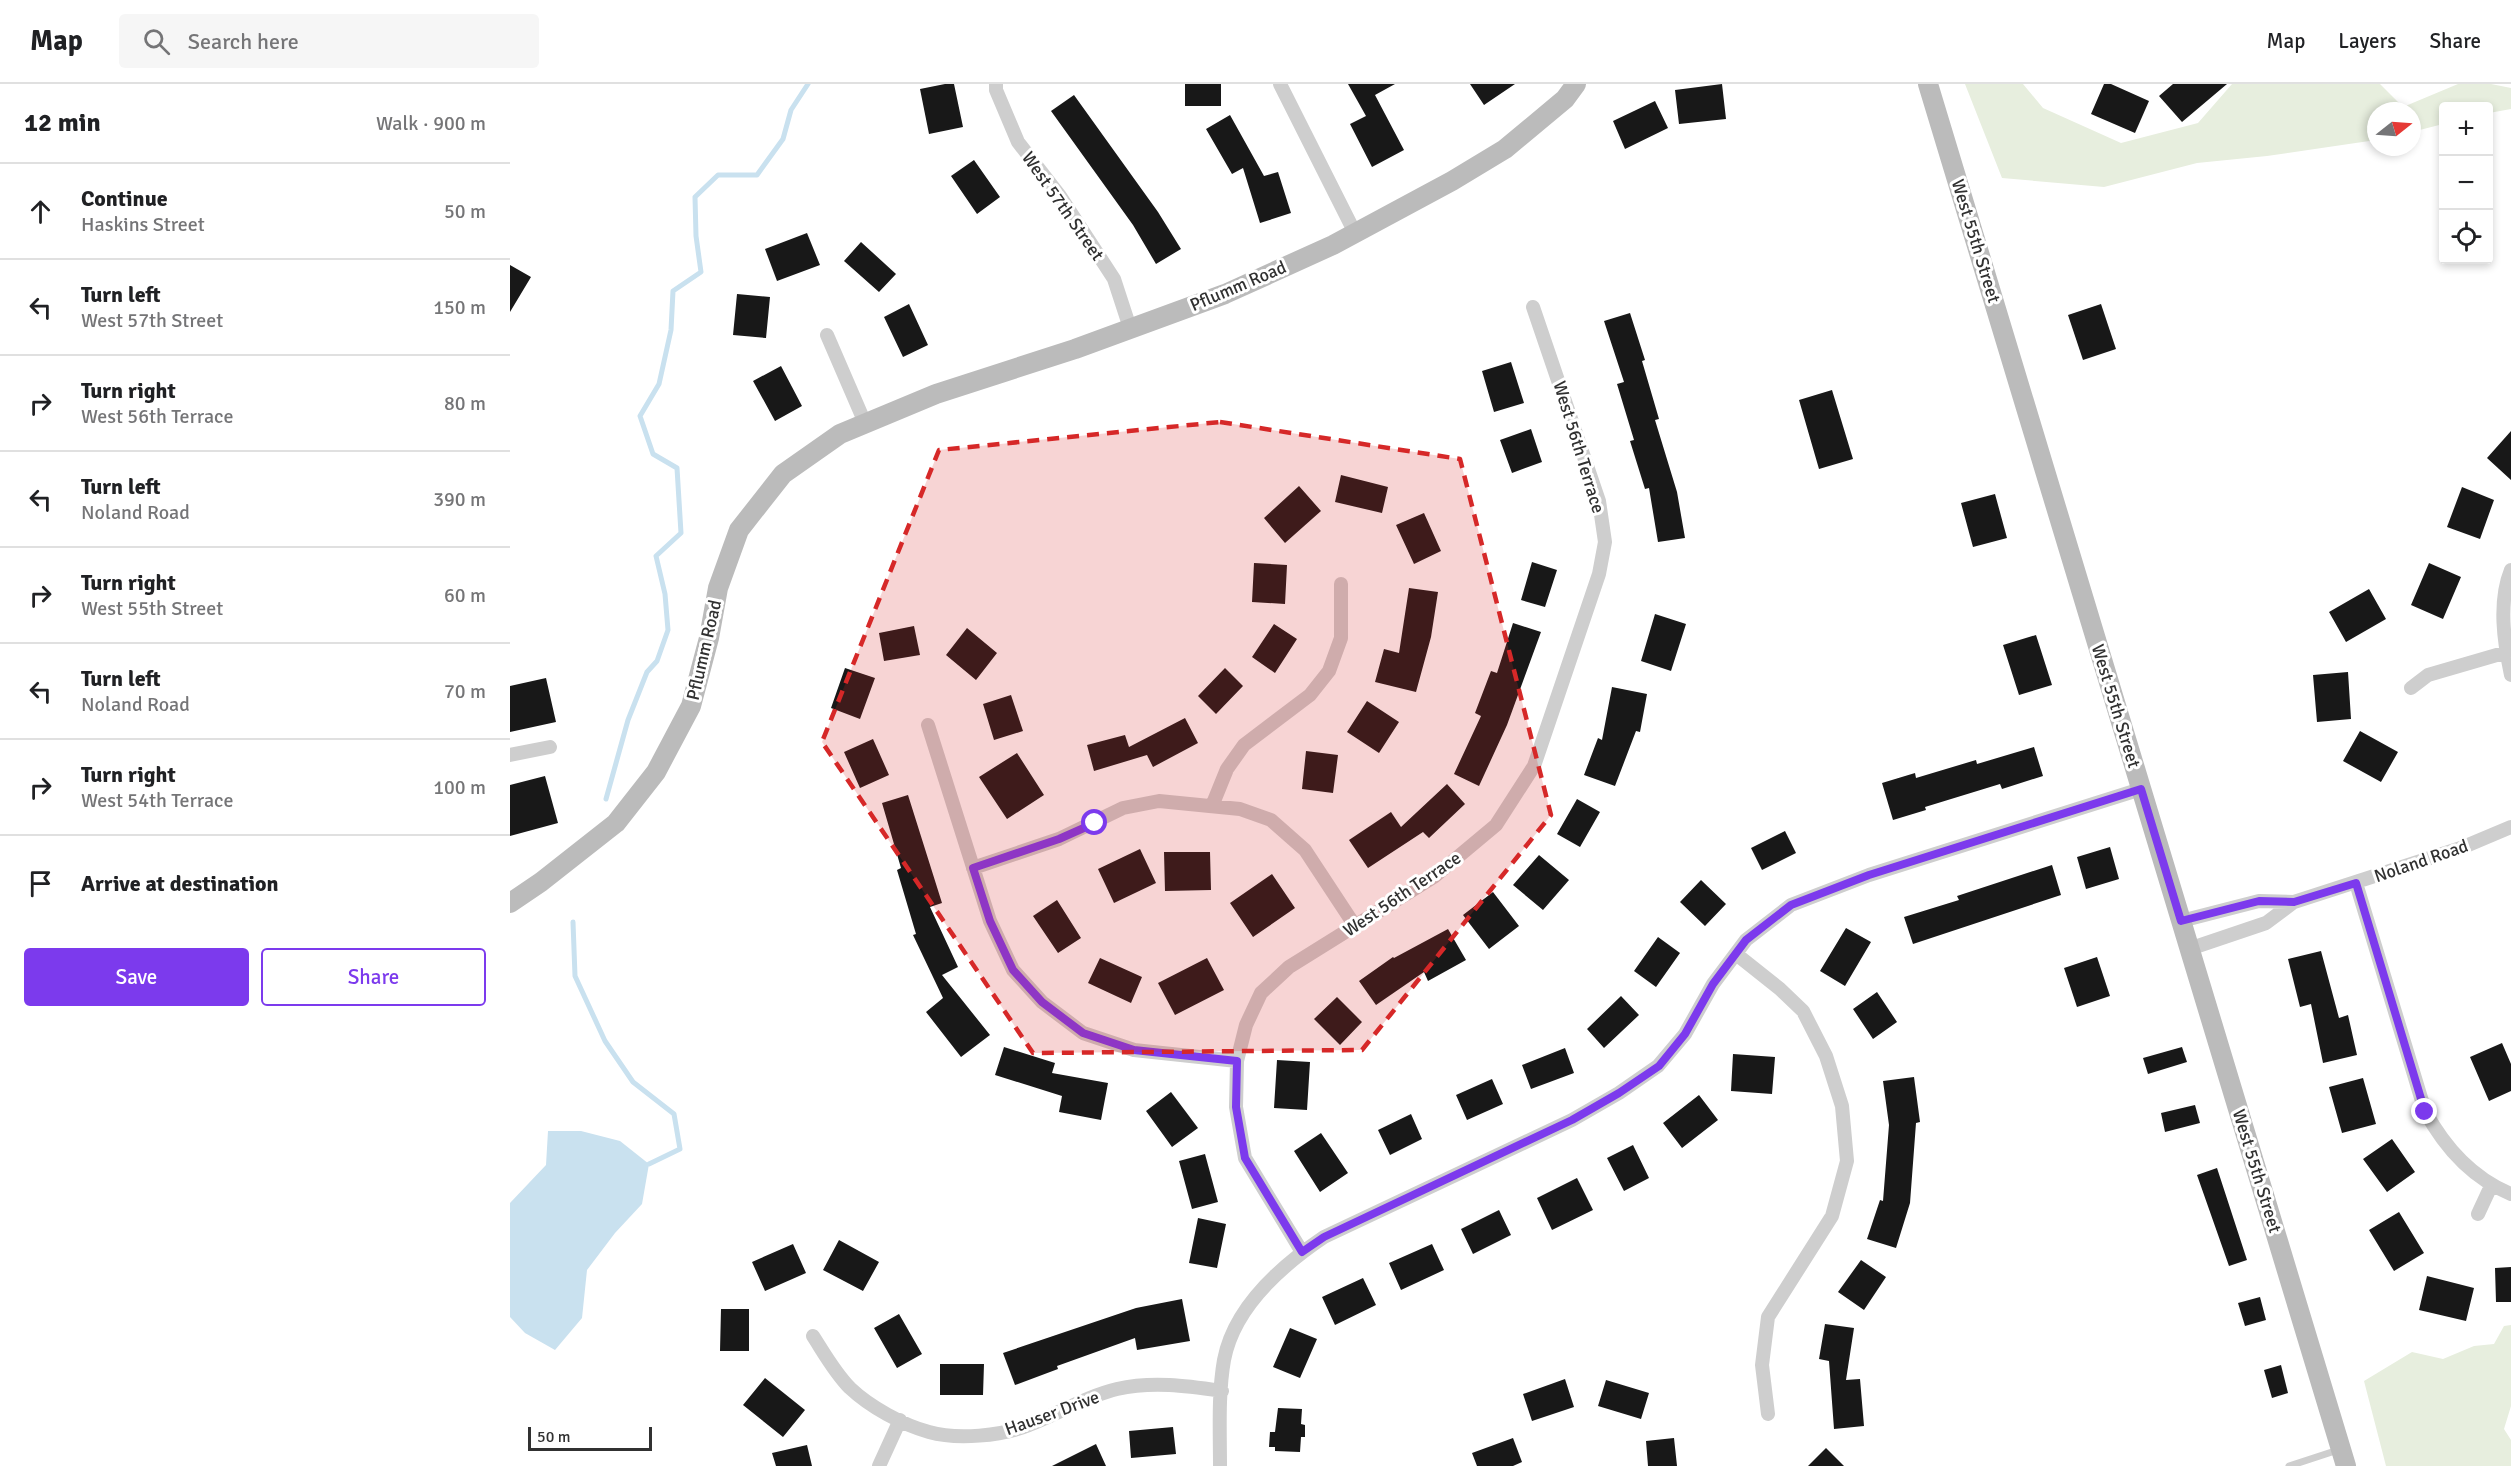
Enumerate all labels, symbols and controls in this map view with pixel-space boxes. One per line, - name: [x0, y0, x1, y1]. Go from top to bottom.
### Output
- search box: [119, 14, 539, 68]
- text: Map: [30, 24, 83, 58]
- icon: search: [140, 25, 173, 58]
- text: Search here: [188, 28, 299, 55]
- text: Map: [2267, 28, 2305, 54]
- text: Layers: [2338, 28, 2396, 54]
- text: Share: [2429, 28, 2481, 54]
- north arrow: [2367, 102, 2421, 156]
- map controls: [2439, 102, 2493, 264]
- button: +: [2439, 102, 2493, 156]
- text: 12 min: [24, 107, 101, 139]
- text: Walk · 900 m: [376, 111, 486, 136]
- street label: West 57th Street: [1017, 147, 1109, 265]
- button: −: [2439, 156, 2493, 210]
- street label: West 55th Street: [1947, 177, 2005, 305]
- text: Continue: [81, 185, 168, 212]
- icon: ahead: [24, 195, 57, 228]
- text: 50 m: [444, 199, 486, 224]
- button: locate: [2439, 210, 2493, 264]
- text: Haskins Street: [81, 212, 205, 237]
- street label: Pflumm Road: [1187, 256, 1289, 316]
- text: Turn left: [81, 281, 161, 308]
- icon: left: [24, 291, 57, 324]
- text: 150 m: [433, 295, 486, 320]
- text: West 57th Street: [81, 308, 223, 333]
- text: Turn right: [81, 377, 176, 404]
- street label: West 56th Terrace: [1548, 378, 1610, 516]
- icon: right: [24, 387, 57, 420]
- text: 80 m: [444, 391, 486, 416]
- text: West 56th Terrace: [81, 404, 233, 429]
- text: Turn left: [81, 473, 161, 500]
- icon: left: [24, 483, 57, 516]
- text: 390 m: [433, 487, 486, 512]
- text: Noland Road: [81, 500, 190, 525]
- text: Turn right: [81, 569, 176, 596]
- icon: right: [24, 579, 57, 612]
- text: 60 m: [444, 583, 486, 608]
- text: West 55th Street: [81, 596, 223, 621]
- street label: Pflumm Road: [682, 598, 726, 702]
- street label: West 55th Street: [2087, 642, 2145, 770]
- text: Turn left: [81, 665, 161, 692]
- icon: left: [24, 675, 57, 708]
- text: 70 m: [444, 679, 486, 704]
- text: Noland Road: [81, 692, 190, 717]
- text: Turn right: [81, 761, 176, 788]
- icon: right: [24, 771, 57, 804]
- text: 100 m: [433, 775, 486, 800]
- text: West 54th Terrace: [81, 788, 233, 813]
- route start: [1081, 809, 1107, 835]
- street label: Noland Road: [2371, 835, 2471, 887]
- street label: West 56th Terrace: [1339, 847, 1465, 941]
- icon: arrive: [24, 867, 57, 900]
- text: Arrive at destination: [81, 870, 278, 897]
- button: Save: [24, 948, 249, 1006]
- button: Share: [261, 948, 486, 1006]
- route end: [2411, 1098, 2437, 1124]
- street label: West 55th Street: [2228, 1107, 2286, 1235]
- street label: Hauser Drive: [1002, 1386, 1102, 1440]
- scale bar: [528, 1424, 652, 1452]
- text: 50 m: [537, 1427, 571, 1447]

